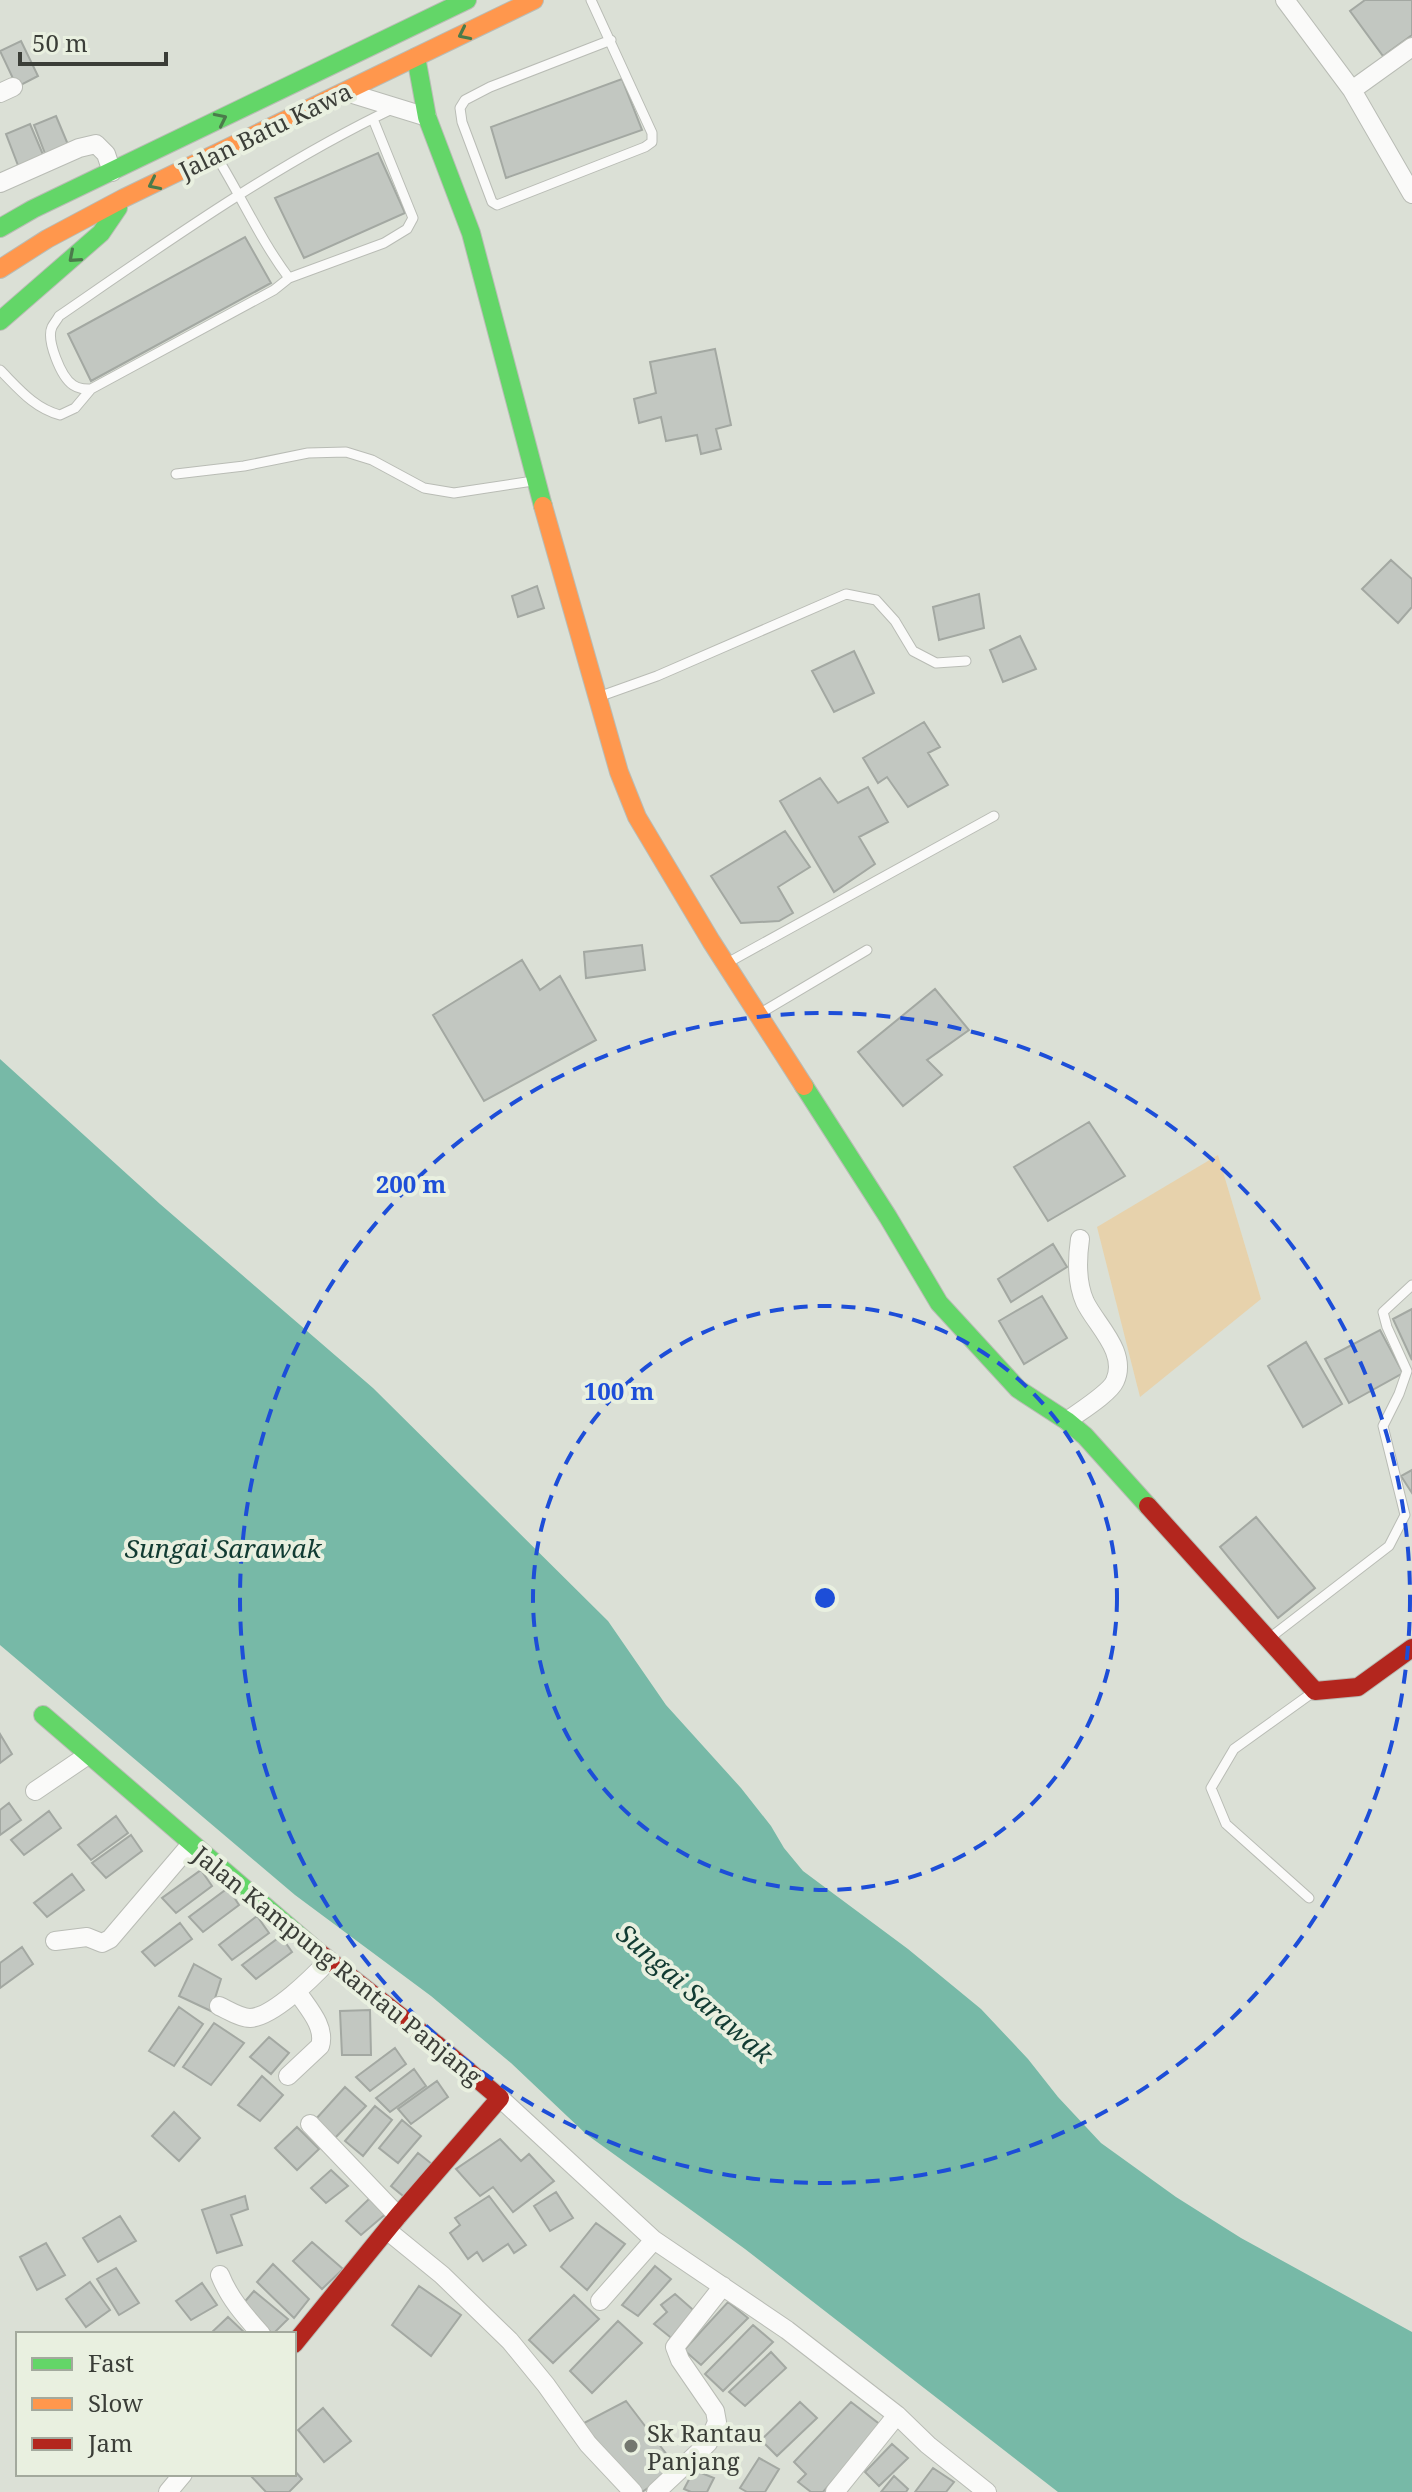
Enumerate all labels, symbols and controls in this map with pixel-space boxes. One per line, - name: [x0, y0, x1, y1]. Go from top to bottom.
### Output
- scale bar: [20, 16, 166, 66]
- one-way arrow: [457, 24, 472, 40]
- text: 50 m: [32, 26, 88, 59]
- street label: Jalan Batu Kawa: [172, 74, 357, 187]
- one-way arrow: [212, 113, 227, 129]
- one-way arrow: [148, 174, 162, 190]
- one-way arrow: [69, 247, 84, 261]
- text: 200 m: [376, 1167, 447, 1200]
- text: 100 m: [584, 1374, 655, 1407]
- water label: Sungai Sarawak: [125, 1530, 322, 1566]
- centre of rings: [811, 1584, 839, 1612]
- street label: Jalan Kampung Rantau Panjang: [186, 1837, 490, 2092]
- water label: Sungai Sarawak: [609, 1915, 782, 2072]
- legend: [16, 2332, 296, 2476]
- text: Fast: [88, 2346, 134, 2379]
- text: Slow: [88, 2386, 143, 2419]
- place label: Sk Rantau Panjang: [647, 2416, 762, 2477]
- text: Jam: [87, 2426, 133, 2459]
- marker: Sk Rantau Panjang: [622, 2437, 640, 2455]

